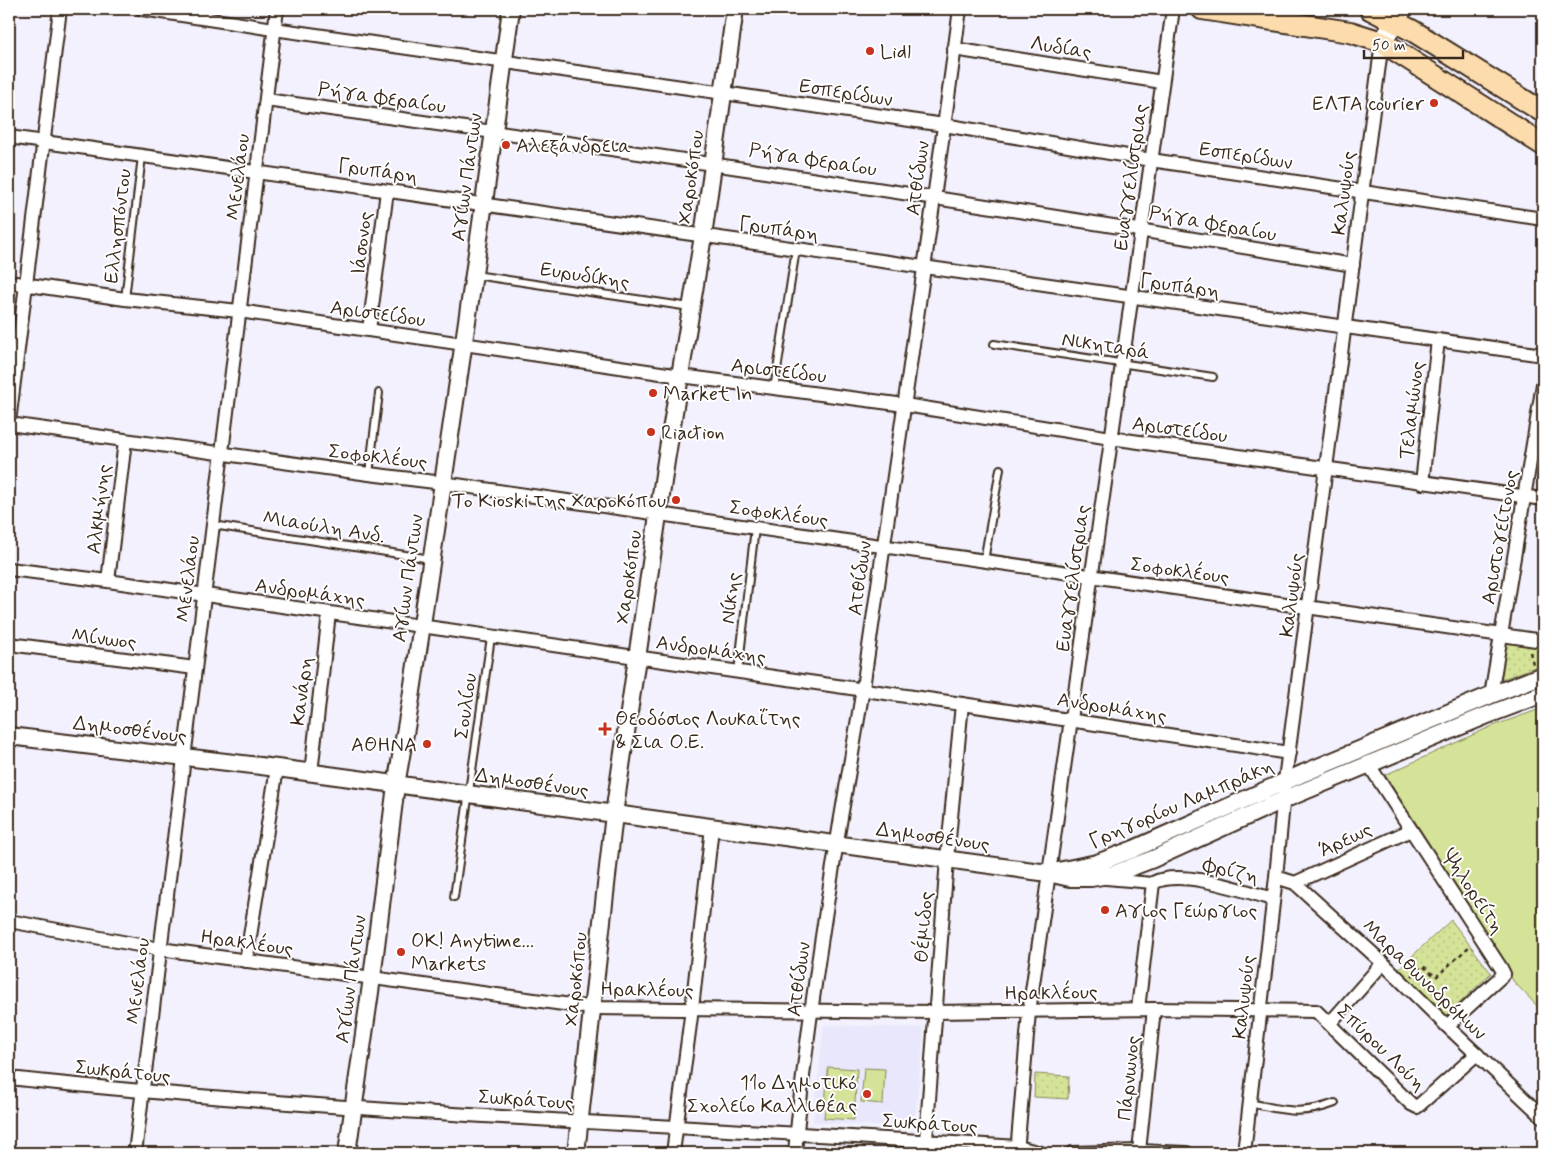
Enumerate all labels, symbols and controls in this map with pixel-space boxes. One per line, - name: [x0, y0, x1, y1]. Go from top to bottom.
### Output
- scale bar: [1364, 28, 1463, 60]
- street label: Λυδίας: [1028, 30, 1094, 67]
- text: 50 m: [1372, 36, 1406, 56]
- place label: Lidl: [880, 39, 911, 66]
- marker: Lidl: [864, 45, 876, 57]
- street label: Εσπερίδων: [797, 73, 895, 114]
- street label: Ρήγα Φεραίου: [316, 76, 447, 121]
- place label: ΕΛΤΑ courier: [1312, 91, 1425, 118]
- marker: ΕΛΤΑ courier: [1428, 97, 1440, 109]
- street label: Ευαγγελίστριας: [1108, 102, 1155, 252]
- street label: Αγίων Πάντων: [445, 111, 490, 243]
- street label: Χαροκόπου: [672, 128, 711, 226]
- street label: Μενελάου: [220, 132, 257, 222]
- place label: Αλεξάνδρεια: [516, 133, 631, 160]
- street label: Εσπερίδων: [1197, 136, 1295, 177]
- street label: Ρήγα Φεραίου: [747, 137, 879, 184]
- marker: Αλεξάνδρεια: [500, 139, 512, 151]
- street label: Ατθίδων: [900, 139, 937, 217]
- street label: Καλυψούς: [1326, 149, 1363, 237]
- street label: Γρυπάρη: [336, 152, 420, 190]
- street label: Ελλησπόντου: [98, 167, 139, 285]
- street label: Ρήγα Φεραίου: [1147, 200, 1279, 249]
- street label: Ιάσονος: [345, 210, 380, 276]
- street label: Γρυπάρη: [737, 210, 821, 248]
- street label: Ευρυδίκης: [538, 256, 632, 297]
- street label: Γρυπάρη: [1138, 267, 1222, 305]
- street label: Αριστείδου: [328, 294, 427, 335]
- street label: Νικηταρά: [1060, 326, 1152, 367]
- street label: Αριστείδου: [730, 352, 828, 391]
- street label: Τελαμώνος: [1393, 359, 1432, 461]
- place label: Market In: [663, 381, 752, 408]
- marker: Market In: [647, 387, 659, 399]
- street label: Αριστείδου: [1130, 410, 1229, 451]
- place label: Riaction: [661, 420, 725, 447]
- marker: Riaction: [645, 426, 657, 438]
- street label: Σοφοκλέους: [327, 438, 429, 477]
- street label: Αλκμήνης: [81, 462, 118, 556]
- street label: Αριστογείτονος: [1475, 468, 1526, 607]
- place label: Το Kioski της Χαροκόπου: [452, 488, 666, 515]
- marker: Το Kioski της Χαροκόπου: [670, 494, 682, 506]
- street label: Σοφοκλέους: [728, 494, 830, 535]
- street label: Ευαγγελίστριας: [1050, 503, 1097, 653]
- street label: Μιαούλη Ανδ.: [261, 505, 387, 550]
- street label: Αγίων Πάντων: [386, 512, 431, 644]
- street label: Χαροκόπου: [610, 528, 649, 626]
- street label: Μενελάου: [170, 534, 207, 624]
- street label: Ατθίδων: [842, 539, 879, 617]
- street label: Σοφοκλέους: [1129, 551, 1231, 592]
- street label: Καλυψούς: [1274, 551, 1311, 639]
- street label: Νίκης: [715, 571, 748, 626]
- street label: Ανδρομάχης: [253, 572, 367, 615]
- street label: Μίνωος: [70, 622, 138, 657]
- street label: Ανδρομάχης: [654, 629, 768, 672]
- street label: Κανάρη: [285, 655, 320, 727]
- street label: Σουλίου: [449, 672, 484, 741]
- street label: Ανδρομάχης: [1055, 686, 1169, 731]
- place label: Θεοδόσιος Λουκαΐτης & Σια Ο.Ε.: [615, 706, 801, 756]
- street label: Δημοσθένους: [71, 710, 188, 751]
- marker: Θεοδόσιος Λουκαΐτης & Σια Ο.Ε.: [599, 723, 611, 735]
- place label: ΑΘΗΝΑ: [351, 732, 417, 759]
- marker: ΑΘΗΝΑ: [421, 738, 433, 750]
- street label: Γρηγορίου Λαμπράκη: [1085, 753, 1278, 856]
- street label: Δημοσθένους: [473, 762, 590, 805]
- street label: Δημοσθένους: [874, 816, 991, 859]
- street label: Άρεως: [1315, 816, 1377, 864]
- street label: Ψηλορείτη: [1435, 843, 1510, 940]
- street label: Φρίζη: [1199, 852, 1261, 891]
- street label: Θέμιδος: [909, 890, 940, 964]
- place label: Αγιος Γεώργιος: [1115, 898, 1258, 925]
- marker: Αγιος Γεώργιος: [1099, 904, 1111, 916]
- street label: Αγίων Πάντων: [329, 913, 374, 1045]
- street label: Μαραθωνοδρόμων: [1356, 914, 1492, 1047]
- street label: Ηρακλέους: [199, 924, 295, 963]
- place label: OK! Anytime... Markets: [411, 928, 534, 978]
- street label: Χαροκόπου: [558, 931, 595, 1028]
- street label: Μενελάου: [120, 936, 157, 1026]
- street label: Ατθίδων: [781, 940, 818, 1018]
- marker: OK! Anytime... Markets: [395, 946, 407, 958]
- street label: Καλυψούς: [1227, 953, 1262, 1041]
- street label: Ηρακλέους: [600, 976, 694, 1005]
- street label: Ηρακλέους: [1004, 979, 1098, 1008]
- street label: Σπύρου Λούη: [1330, 999, 1432, 1098]
- street label: Πάρνωνος: [1112, 1034, 1147, 1122]
- street label: Σωκράτους: [74, 1054, 172, 1091]
- place label: 11ο Δημοτικό Σχολείο Καλλιθέας: [687, 1070, 857, 1120]
- street label: Σωκράτους: [477, 1084, 575, 1117]
- marker: 11ο Δημοτικό Σχολείο Καλλιθέας: [861, 1088, 873, 1100]
- street label: Σωκράτους: [881, 1108, 979, 1141]

